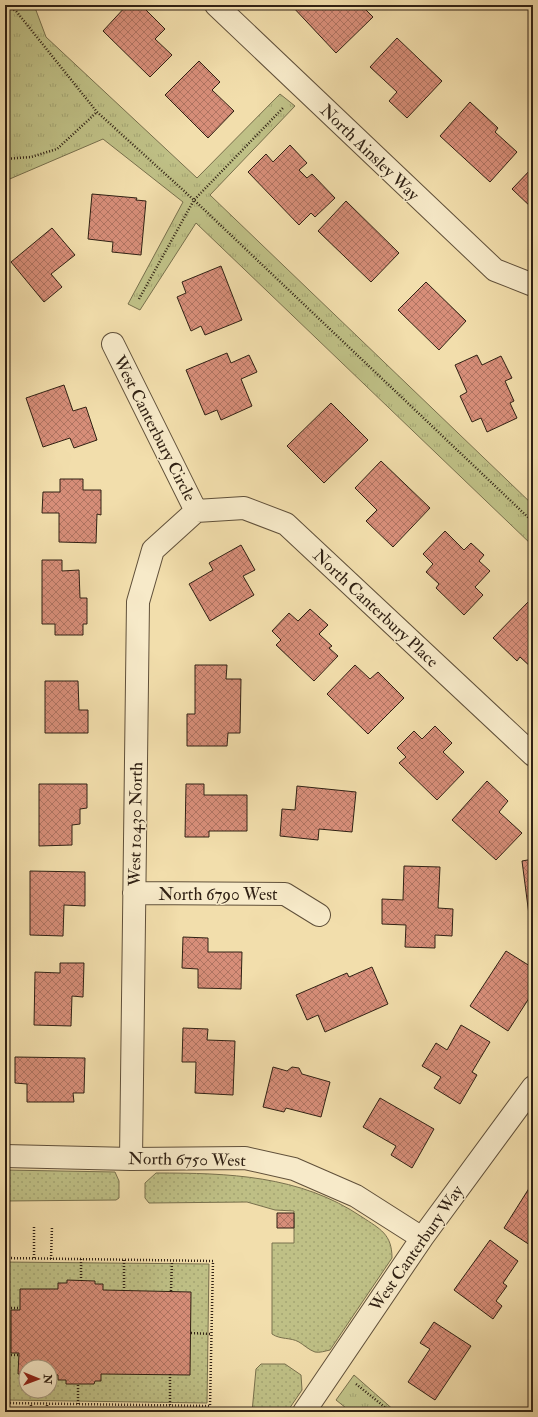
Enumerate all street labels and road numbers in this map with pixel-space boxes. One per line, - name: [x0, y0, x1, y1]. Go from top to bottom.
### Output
- street label: North Ainsley Way: [315, 100, 424, 206]
- street label: West Canterbury Circle: [107, 351, 200, 505]
- street label: North Canterbury Place: [308, 545, 443, 673]
- street label: West 10430 North: [124, 762, 147, 887]
- street label: North 6790 West: [159, 884, 278, 905]
- street label: North 6750 West: [128, 1148, 246, 1171]
- street label: West Canterbury Way: [364, 1181, 469, 1317]

